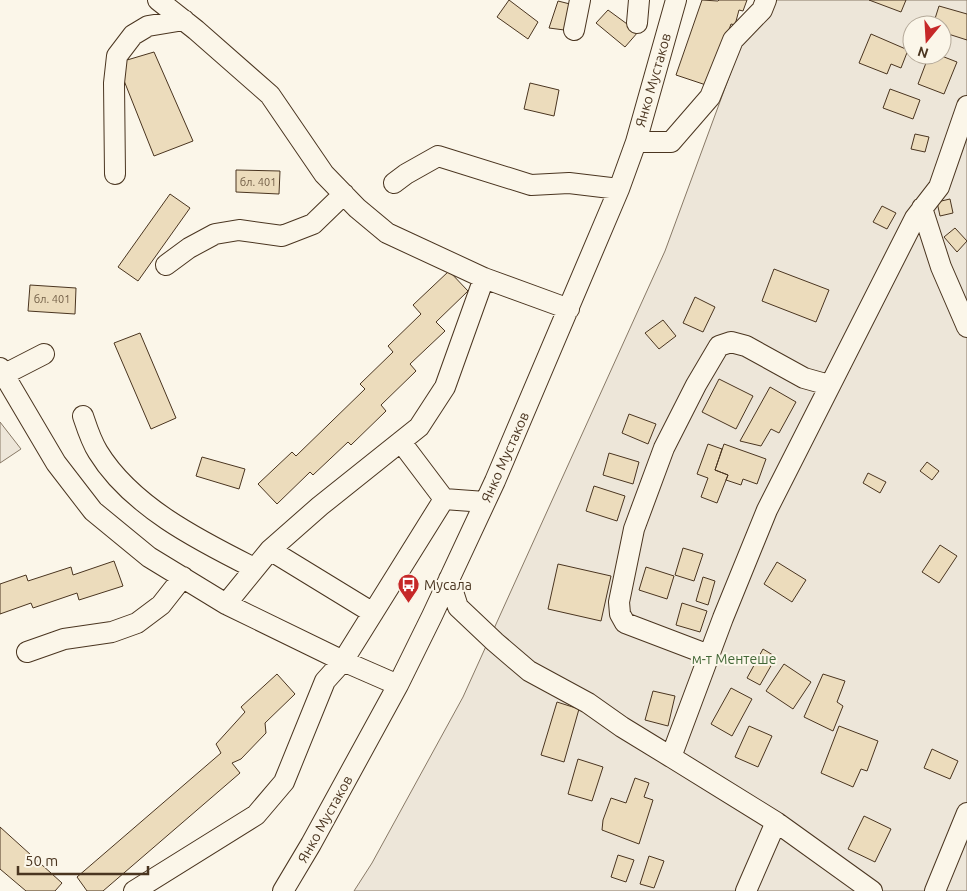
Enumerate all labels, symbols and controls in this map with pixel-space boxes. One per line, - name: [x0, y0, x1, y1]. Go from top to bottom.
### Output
- north arrow: [902, 15, 952, 65]
- street label: Янко Мустаков: [632, 31, 674, 129]
- text: N: [916, 43, 930, 62]
- house number: бл. 401: [240, 176, 276, 188]
- house number: бл. 401: [34, 293, 70, 305]
- street label: Янко Мустаков: [478, 409, 532, 505]
- bus stop icon: Мусала: [396, 573, 420, 604]
- place label: Мусала: [424, 577, 472, 593]
- park label: м-т Ментeше: [692, 651, 776, 667]
- street label: Янко Мустаков: [294, 773, 356, 865]
- scale bar: [18, 844, 148, 876]
- text: 50 m: [25, 852, 58, 869]

